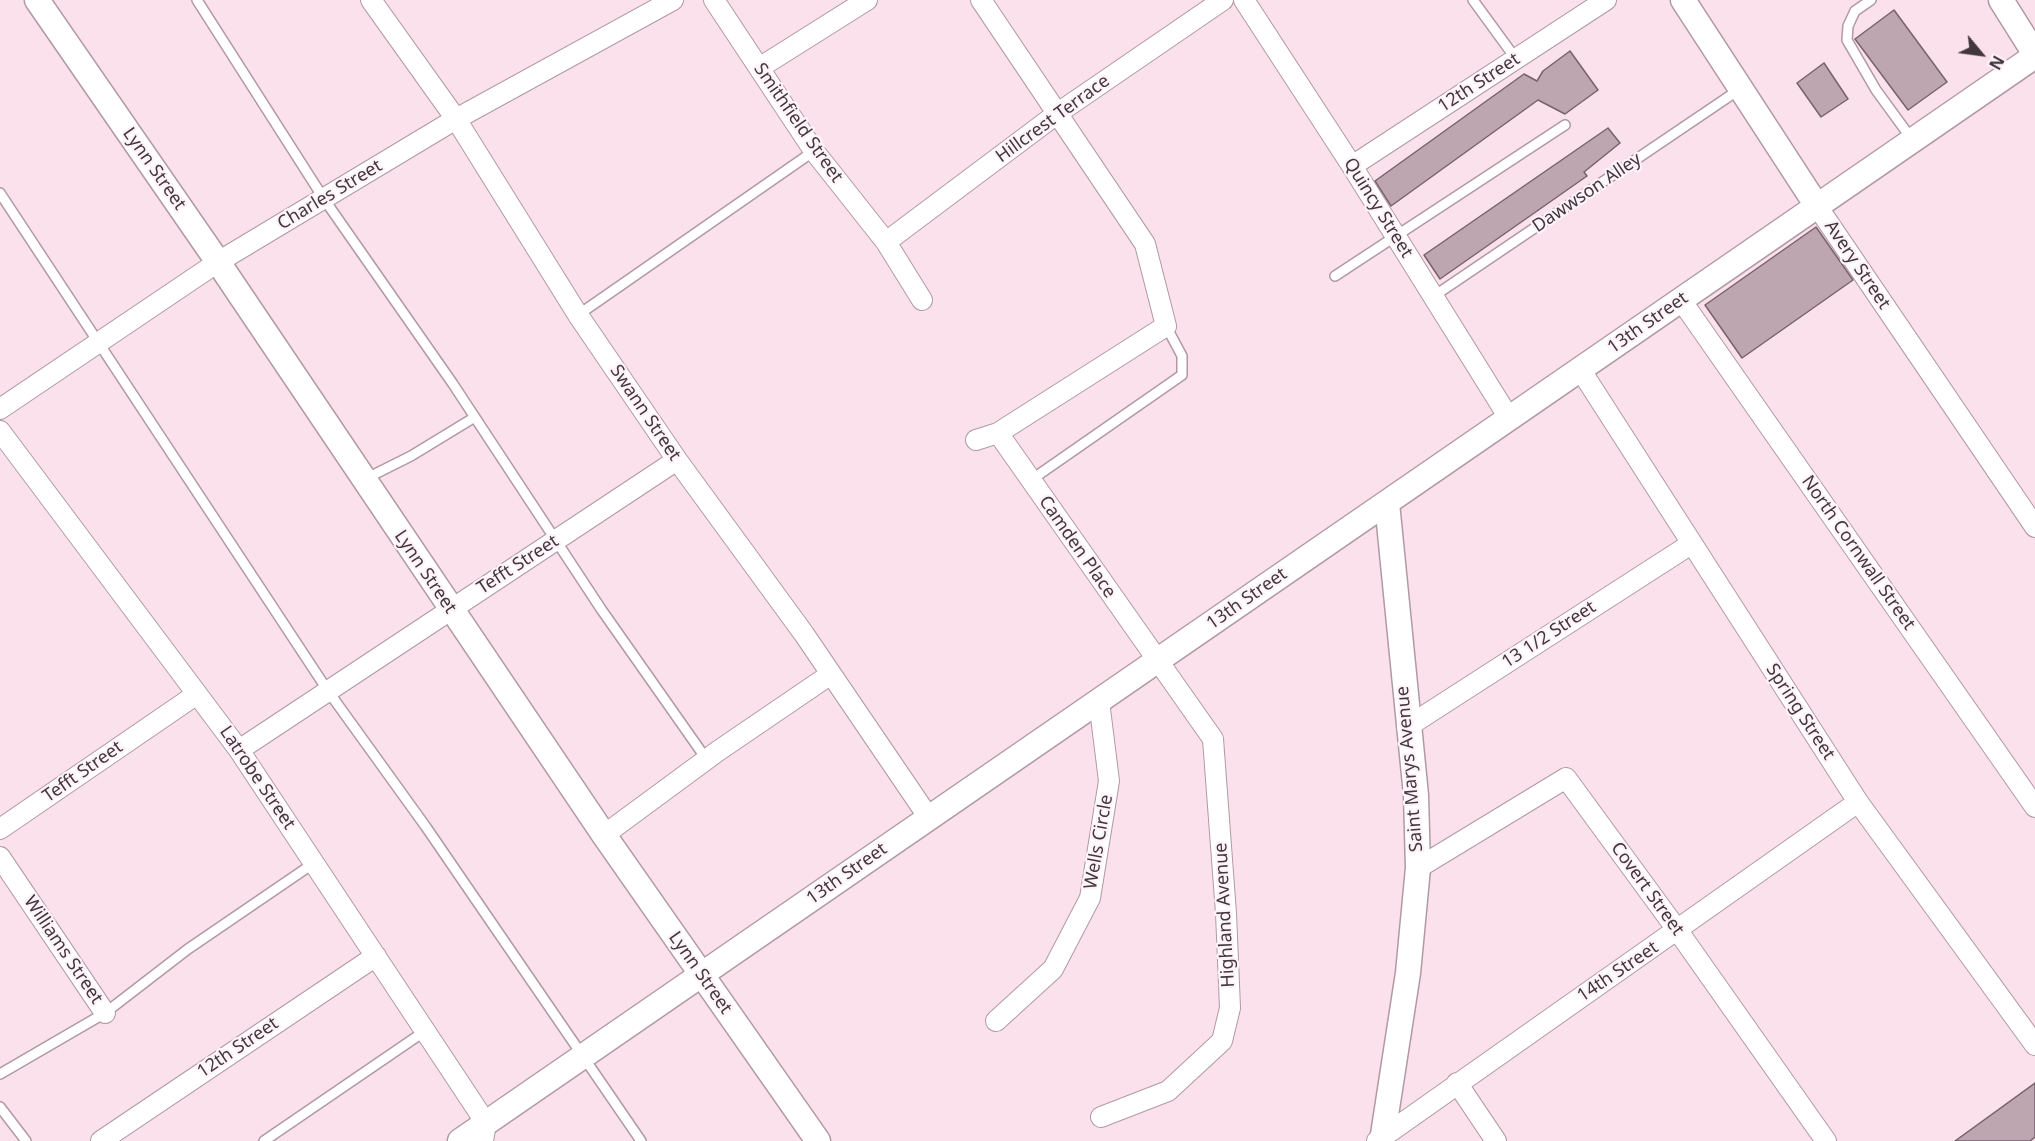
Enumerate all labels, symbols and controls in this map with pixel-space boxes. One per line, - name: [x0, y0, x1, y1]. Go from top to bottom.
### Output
- north arrow: [1951, 24, 2011, 84]
- street label: 12th Street: [1434, 49, 1524, 117]
- text: N: [1984, 52, 2010, 74]
- street label: Smithfield Street: [749, 59, 847, 187]
- street label: Hillcrest Terrace: [992, 71, 1114, 167]
- street label: Lynn Street: [118, 124, 190, 214]
- street label: Dawwson Alley: [1528, 149, 1646, 237]
- street label: Quincy Street: [1339, 154, 1417, 262]
- street label: Charles Street: [274, 155, 386, 235]
- street label: Avery Street: [1819, 217, 1895, 313]
- street label: 13th Street: [1604, 287, 1692, 359]
- street label: Swann Street: [605, 361, 685, 465]
- street label: North Cornwall Street: [1796, 472, 1920, 634]
- street label: Camden Place: [1034, 492, 1120, 602]
- street label: Lynn Street: [389, 526, 461, 618]
- street label: Tefft Street: [473, 531, 563, 599]
- street label: 13th Street: [1203, 563, 1291, 635]
- street label: 13 1/2 Street: [1498, 597, 1600, 673]
- street label: Spring Street: [1761, 660, 1839, 764]
- street label: Saint Marys Avenue: [1392, 685, 1428, 853]
- street label: Latrobe Street: [214, 722, 300, 834]
- street label: Tefft Street: [39, 737, 127, 807]
- street label: Wells Circle: [1080, 793, 1118, 891]
- street label: 13th Street: [803, 838, 891, 910]
- street label: Covert Street: [1606, 838, 1688, 940]
- street label: Highland Avenue: [1210, 842, 1240, 988]
- street label: Williams Street: [19, 892, 107, 1008]
- street label: Lynn Street: [664, 928, 736, 1018]
- street label: 14th Street: [1573, 937, 1663, 1007]
- street label: 12th Street: [193, 1013, 283, 1083]

